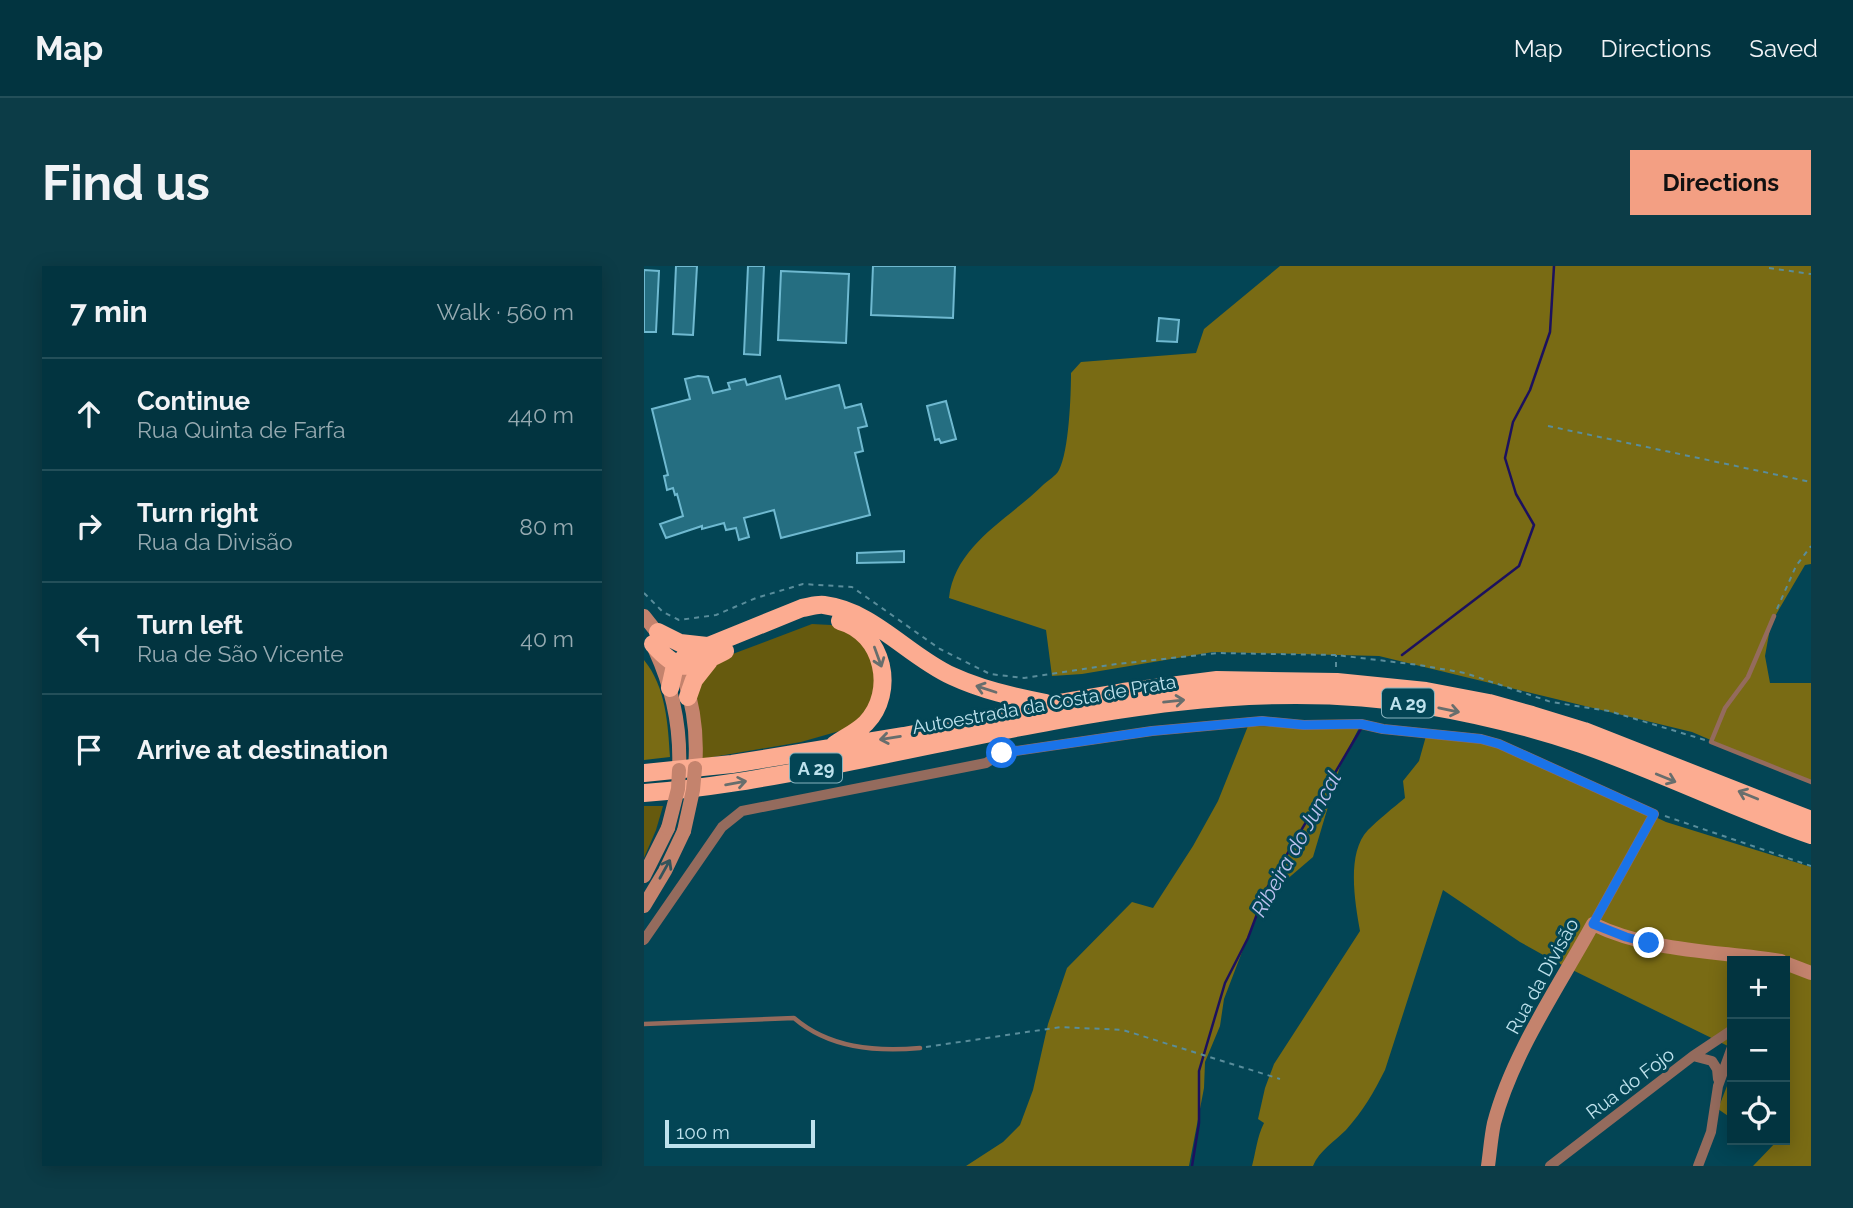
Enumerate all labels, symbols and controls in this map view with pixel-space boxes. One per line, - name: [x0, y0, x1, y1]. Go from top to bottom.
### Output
- text: Map: [35, 29, 103, 68]
- text: Map: [1514, 34, 1563, 63]
- text: Directions: [1601, 34, 1711, 63]
- text: Saved: [1749, 34, 1818, 63]
- button: Directions: [1630, 150, 1811, 215]
- text: Find us: [42, 154, 210, 211]
- text: 7 min: [70, 294, 148, 329]
- text: Walk · 560 m: [437, 298, 574, 325]
- text: Continue: [137, 386, 250, 416]
- icon: ahead: [70, 395, 108, 433]
- text: 440 m: [508, 401, 574, 428]
- text: Rua Quinta de Farfa: [137, 416, 346, 443]
- text: Turn right: [137, 498, 258, 528]
- icon: right: [70, 507, 108, 545]
- text: 80 m: [519, 513, 574, 540]
- text: Rua da Divisão: [137, 528, 293, 555]
- text: Turn left: [137, 610, 243, 640]
- icon: left: [70, 619, 108, 657]
- text: 40 m: [520, 625, 574, 652]
- text: Rua de São Vicente: [137, 640, 344, 667]
- one-way arrow: [873, 646, 885, 668]
- street label: Autoestrada da Costa de Prata: [910, 670, 1178, 738]
- one-way arrow: [976, 681, 998, 694]
- road number: A 29: [1382, 688, 1434, 718]
- one-way arrow: [1162, 695, 1185, 708]
- one-way arrow: [1437, 704, 1460, 718]
- icon: arrive: [70, 731, 108, 769]
- one-way arrow: [879, 732, 902, 745]
- text: Arrive at destination: [137, 735, 388, 765]
- route start: [986, 737, 1017, 768]
- road number: A 29: [790, 754, 842, 782]
- water label: Ribeira do Juncal: [1246, 767, 1346, 921]
- one-way arrow: [1655, 772, 1676, 785]
- one-way arrow: [724, 776, 747, 790]
- one-way arrow: [1737, 788, 1759, 801]
- one-way arrow: [659, 859, 672, 880]
- street label: Rua da Divisão: [1501, 914, 1583, 1038]
- route end: [1633, 927, 1664, 958]
- map controls: [1727, 956, 1790, 1145]
- button: +: [1727, 956, 1790, 1019]
- button: −: [1727, 1019, 1790, 1082]
- street label: Rua do Fojo: [1582, 1043, 1678, 1123]
- button: locate: [1727, 1082, 1790, 1145]
- scale bar: [665, 1117, 816, 1149]
- text: 100 m: [676, 1121, 730, 1143]

